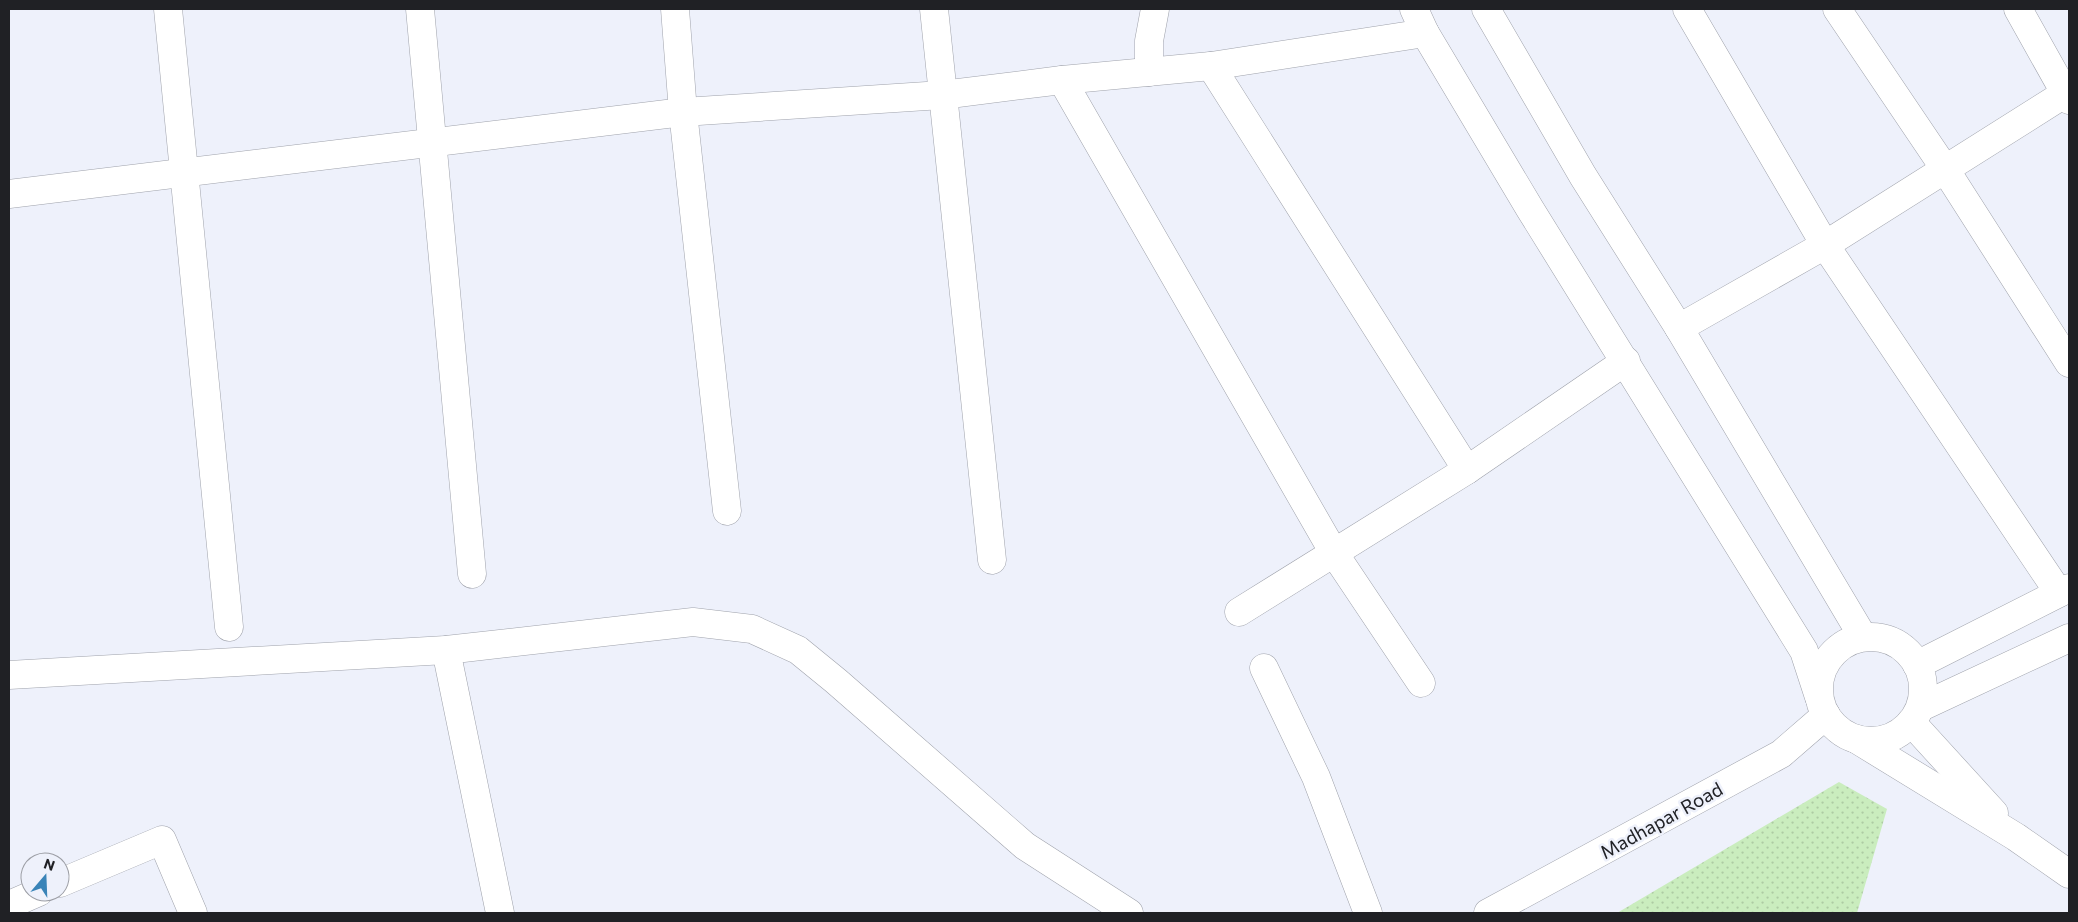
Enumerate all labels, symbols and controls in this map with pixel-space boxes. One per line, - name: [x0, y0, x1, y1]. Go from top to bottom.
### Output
- street label: Madhapar Road: [1596, 777, 1726, 863]
- north arrow: [20, 852, 70, 902]
- text: N: [42, 854, 57, 874]

